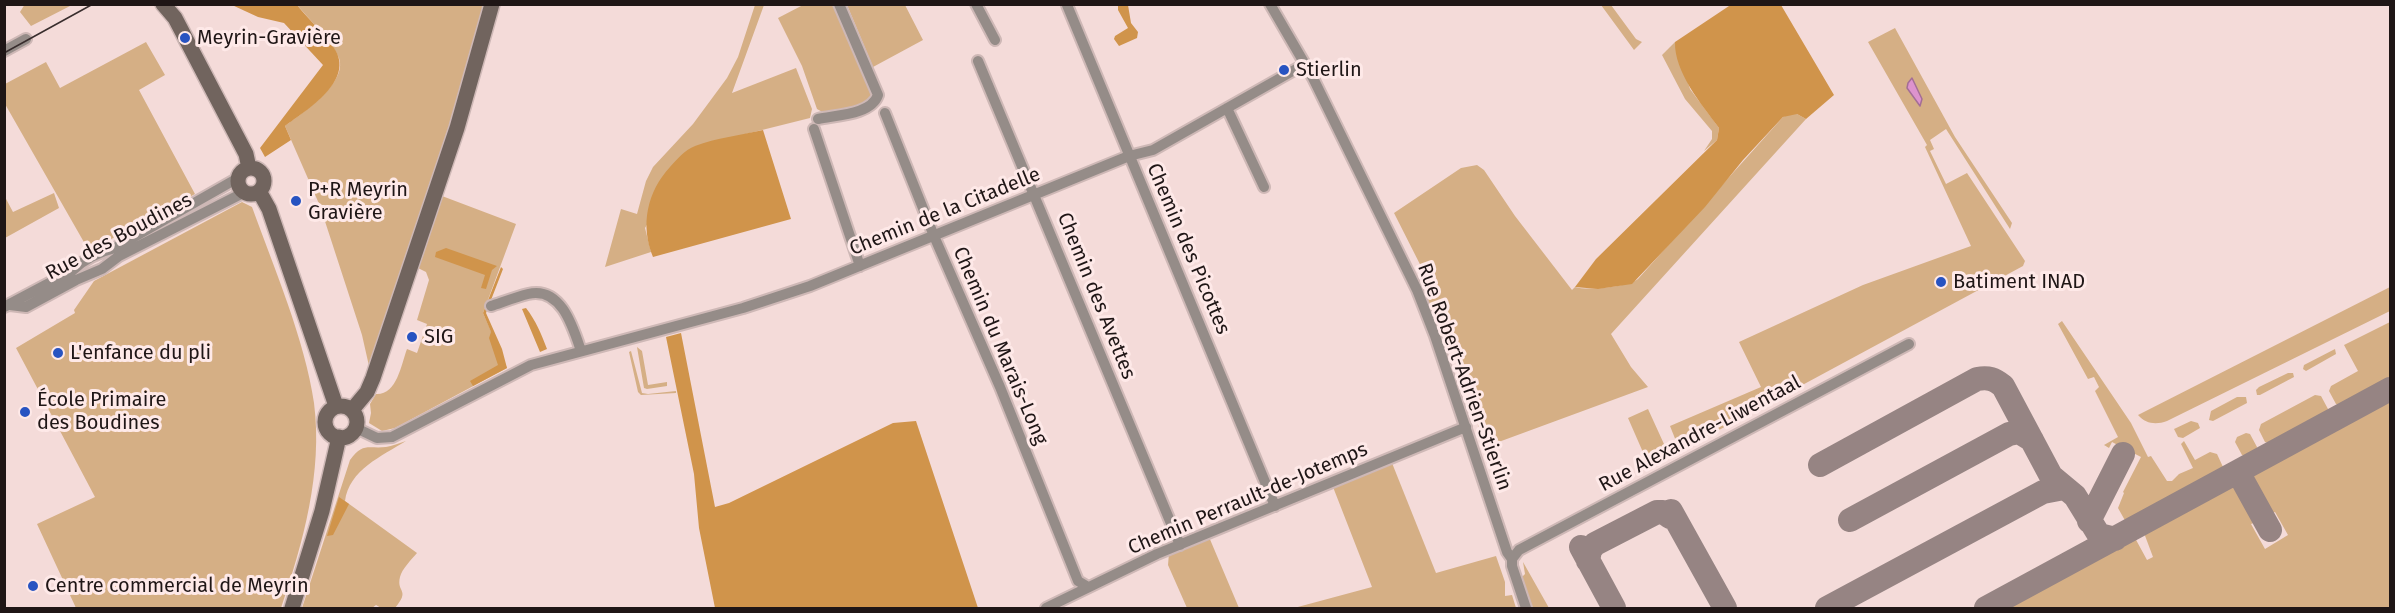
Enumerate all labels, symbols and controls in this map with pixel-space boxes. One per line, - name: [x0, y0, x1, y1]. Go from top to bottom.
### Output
- place label: Meyrin-Gravière: [197, 26, 341, 50]
- marker: Meyrin-Gravière: [178, 31, 192, 45]
- place label: Stierlin: [1296, 58, 1362, 82]
- marker: Stierlin: [1277, 63, 1291, 77]
- street label: Chemin des Picottes: [1141, 160, 1235, 338]
- street label: Chemin de la Citadelle: [846, 163, 1044, 261]
- place label: P+R Meyrin Gravière: [308, 178, 408, 225]
- street label: Rue des Boudines: [42, 188, 196, 286]
- marker: P+R Meyrin Gravière: [289, 194, 303, 208]
- street label: Chemin des Avettes: [1052, 209, 1140, 383]
- street label: Chemin du Marais-Long: [947, 243, 1053, 449]
- street label: Rue Robert-Adrien-Stierlin: [1412, 260, 1516, 494]
- place label: Batiment INAD: [1953, 270, 2085, 294]
- marker: Batiment INAD: [1934, 275, 1948, 289]
- place label: SIG: [424, 325, 453, 349]
- marker: SIG: [405, 330, 419, 344]
- place label: L'enfance du pli: [70, 341, 211, 365]
- marker: L'enfance du pli: [51, 346, 65, 360]
- street label: Rue Alexandre-Liwentaal: [1595, 371, 1805, 497]
- place label: École Primaire des Boudines: [37, 388, 166, 435]
- marker: École Primaire des Boudines: [18, 405, 32, 419]
- street label: Chemin Perrault-de-Jotemps: [1125, 438, 1371, 560]
- place label: Centre commercial de Meyrin: [45, 574, 309, 598]
- marker: Centre commercial de Meyrin: [26, 579, 40, 593]

